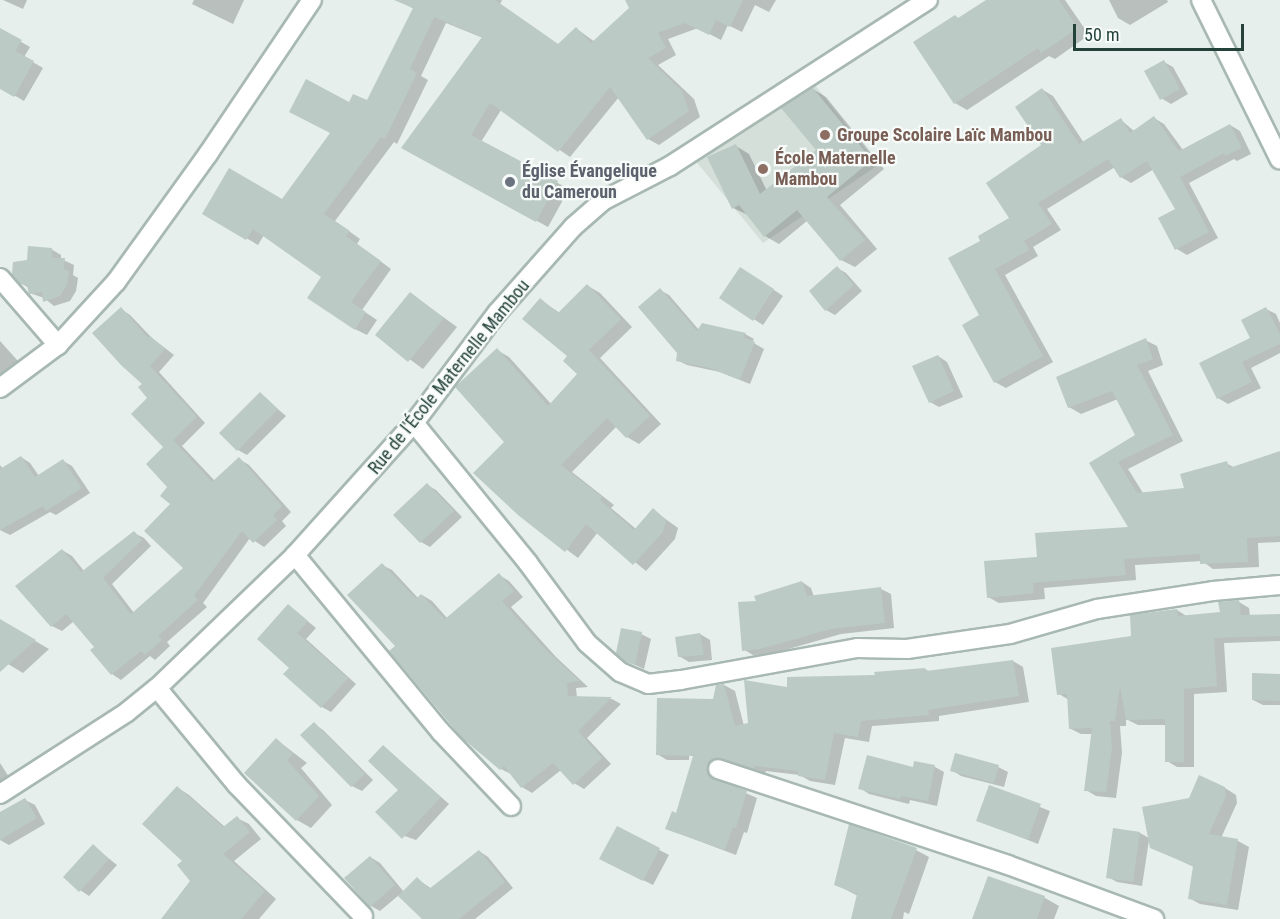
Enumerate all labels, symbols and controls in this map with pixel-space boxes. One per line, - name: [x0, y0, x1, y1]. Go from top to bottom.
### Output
- scale bar: [1076, 12, 1247, 50]
- text: 50 m: [1084, 24, 1119, 45]
- place label: Groupe Scolaire Laïc Mambou: [837, 124, 1052, 146]
- marker: Groupe Scolaire Laïc Mambou: [818, 128, 832, 142]
- place label: École Maternelle Mambou: [775, 148, 896, 190]
- place label: Église Évangelique du Cameroun: [522, 161, 657, 204]
- marker: École Maternelle Mambou: [756, 162, 770, 176]
- marker: Église Évangelique du Cameroun: [503, 175, 517, 189]
- street label: Rue de l'École Maternelle Mambou: [364, 275, 534, 479]

